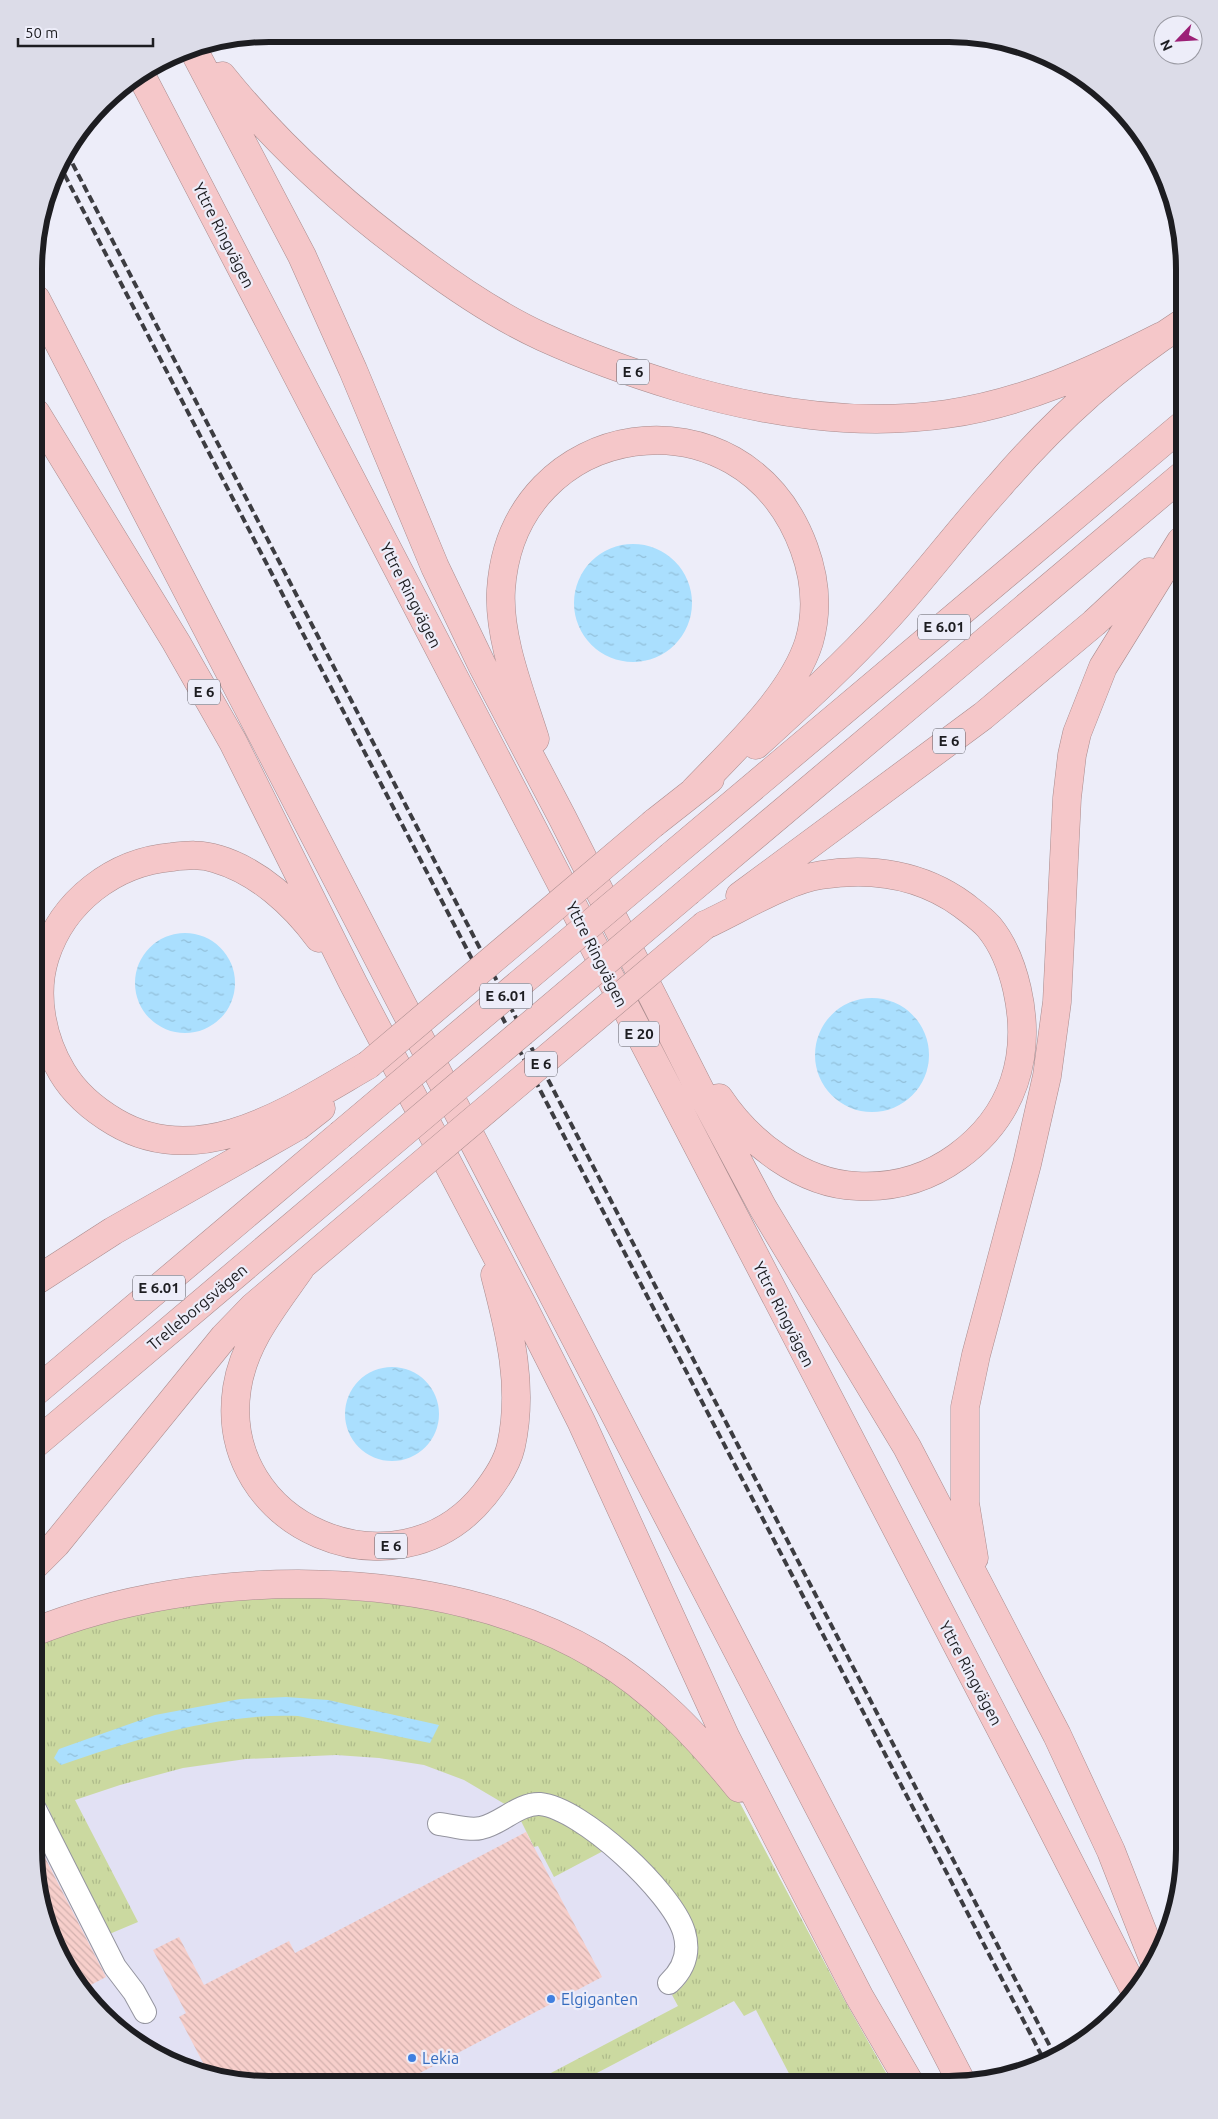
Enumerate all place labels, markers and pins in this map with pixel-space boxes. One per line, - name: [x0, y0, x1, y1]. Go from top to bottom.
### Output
- place label: Elgiganten: [561, 1990, 638, 2008]
- marker: Elgiganten: [545, 1993, 557, 2005]
- place label: Lekia: [422, 2049, 459, 2067]
- marker: Lekia: [406, 2052, 418, 2064]

